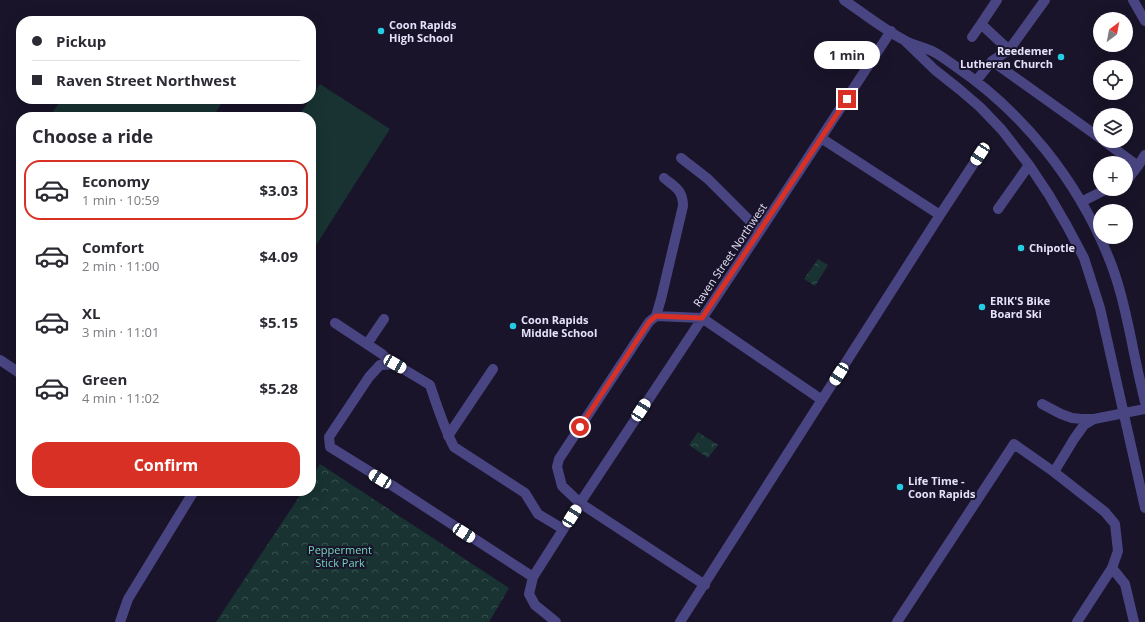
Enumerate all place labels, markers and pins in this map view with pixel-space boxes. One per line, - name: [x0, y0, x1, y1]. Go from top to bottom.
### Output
- place label: Coon Rapids High School: [389, 17, 457, 45]
- marker: Coon Rapids High School: [376, 26, 386, 36]
- place label: Reedemer Lutheran Church: [960, 43, 1053, 71]
- marker: Reedemer Lutheran Church: [1056, 52, 1066, 62]
- place label: Chipotle: [1029, 240, 1075, 255]
- marker: Chipotle: [1016, 243, 1026, 253]
- place label: ERIK'S Bike Board Ski: [990, 293, 1051, 321]
- marker: ERIK'S Bike Board Ski: [977, 302, 987, 312]
- place label: Coon Rapids Middle School: [521, 312, 597, 340]
- marker: Coon Rapids Middle School: [508, 321, 518, 331]
- place label: Life Time - Coon Rapids: [908, 473, 976, 501]
- marker: Life Time - Coon Rapids: [895, 482, 905, 492]

